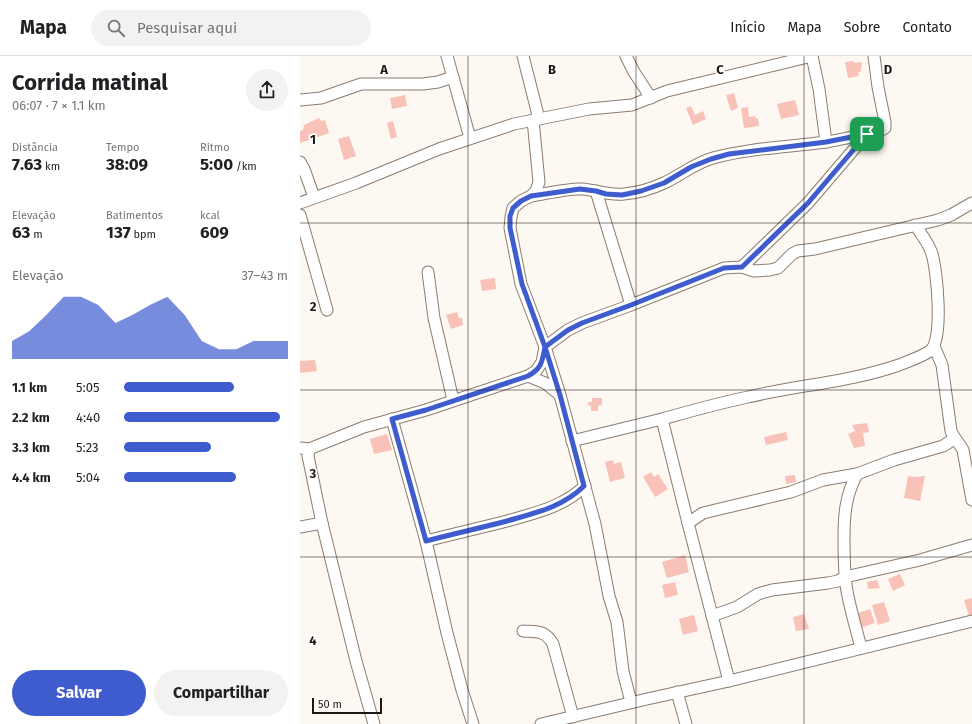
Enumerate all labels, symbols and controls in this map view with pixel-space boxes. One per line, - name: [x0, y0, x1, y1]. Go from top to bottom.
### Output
- search box: [91, 10, 371, 46]
- text: Mapa: [20, 16, 67, 39]
- icon: search: [105, 17, 127, 39]
- text: Pesquisar aqui: [137, 19, 237, 37]
- text: Início: [730, 19, 765, 36]
- text: Mapa: [787, 19, 822, 36]
- text: Sobre: [844, 19, 880, 36]
- text: Contato: [902, 19, 952, 36]
- text: A: [379, 62, 388, 77]
- text: B: [548, 62, 556, 77]
- text: C: [716, 62, 724, 77]
- text: D: [884, 62, 893, 77]
- text: Corrida matinal: [12, 69, 168, 96]
- button: share: [246, 69, 288, 111]
- text: 06:07 · 7 × 1.1 km: [12, 98, 106, 113]
- pin: [850, 117, 884, 151]
- icon: arrive: [856, 123, 878, 145]
- text: 1: [310, 132, 316, 147]
- text: Distância: [12, 141, 58, 154]
- text: Tempo: [106, 141, 139, 154]
- text: Ritmo: [200, 141, 230, 154]
- text: 7.63: [12, 154, 42, 175]
- text: 38:09: [106, 154, 148, 175]
- text: 5:00: [200, 154, 233, 175]
- text: km: [42, 160, 60, 173]
- text: /km: [233, 160, 257, 173]
- text: Elevação: [12, 209, 56, 222]
- text: Batimentos: [106, 209, 163, 222]
- text: kcal: [200, 209, 220, 222]
- text: 63: [12, 222, 30, 243]
- text: 137: [106, 222, 131, 243]
- text: 609: [200, 222, 229, 243]
- text: m: [30, 228, 43, 241]
- text: bpm: [131, 228, 156, 241]
- text: Elevação: [12, 268, 64, 283]
- text: 37–43 m: [241, 268, 288, 283]
- text: 2: [310, 299, 317, 314]
- text: 1.1 km: [12, 380, 47, 395]
- text: 5:05: [76, 380, 99, 395]
- text: 2.2 km: [12, 410, 50, 425]
- text: 4:40: [76, 410, 100, 425]
- text: 3.3 km: [12, 440, 50, 455]
- text: 5:23: [76, 440, 99, 455]
- text: 3: [309, 466, 317, 481]
- text: 4.4 km: [12, 470, 51, 485]
- text: 5:04: [76, 470, 100, 485]
- text: 4: [309, 633, 317, 648]
- button: Salvar: [12, 670, 146, 716]
- button: Compartilhar: [154, 670, 288, 716]
- scale bar: [312, 696, 382, 715]
- text: 50 m: [318, 698, 342, 711]

